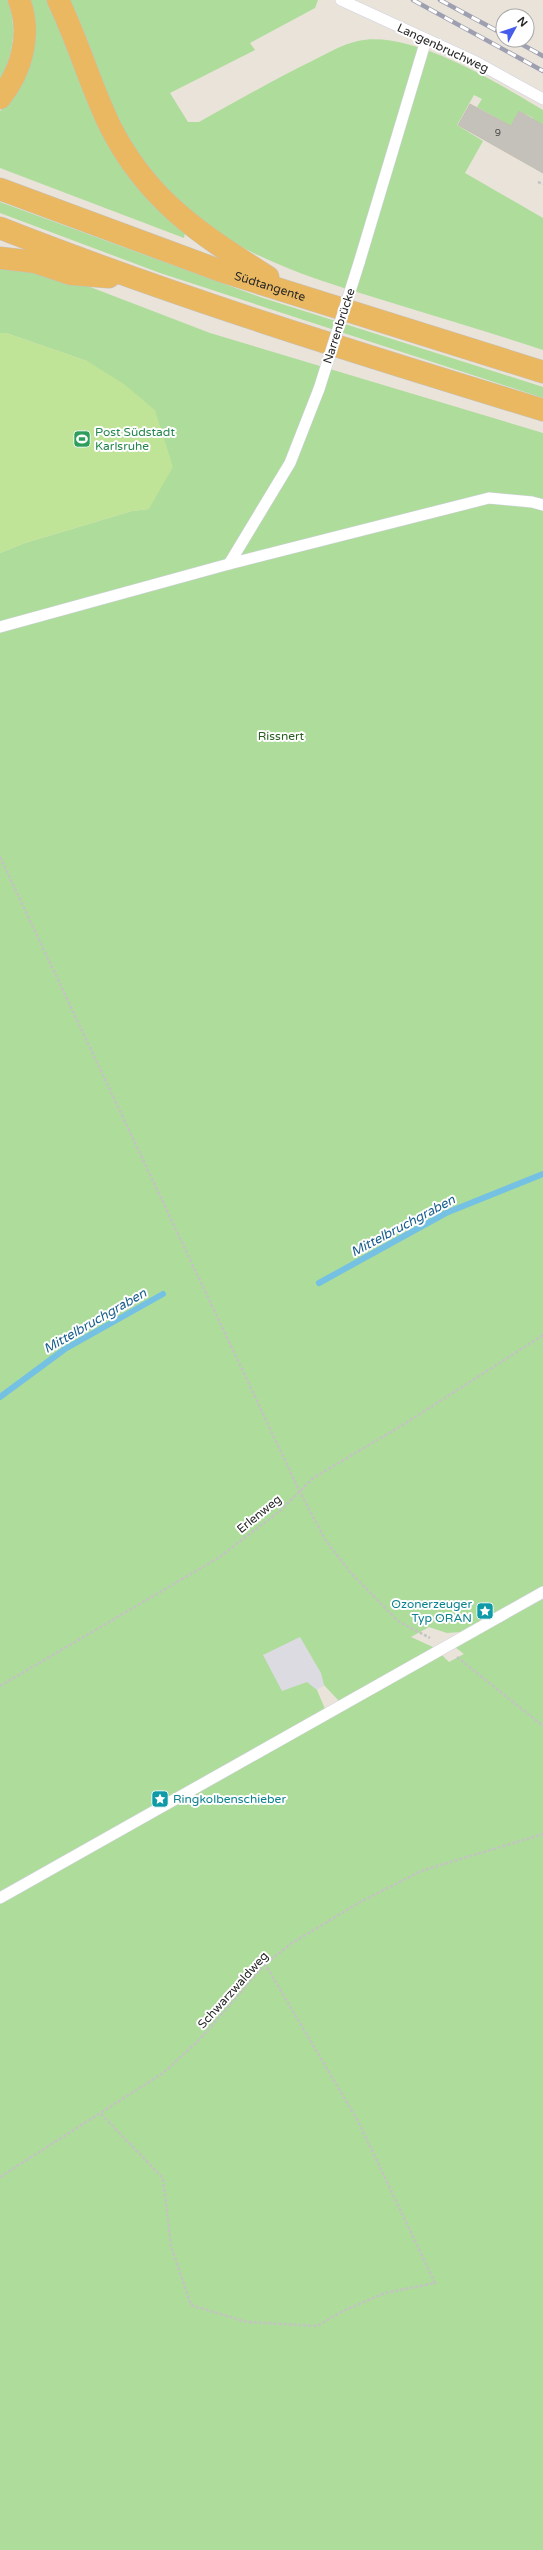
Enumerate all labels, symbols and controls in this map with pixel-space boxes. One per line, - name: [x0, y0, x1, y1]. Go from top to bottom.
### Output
- north arrow: [495, 8, 535, 48]
- text: N: [514, 14, 530, 29]
- street label: Langenbruchweg: [395, 21, 491, 75]
- house number: 9: [495, 127, 501, 139]
- street label: Südtangente: [233, 269, 307, 304]
- street label: Narrenbrücke: [320, 286, 358, 366]
- place label: Post Südstadt Karlsruhe: [95, 425, 175, 453]
- sports icon: Post Südstadt Karlsruhe: [72, 429, 92, 449]
- park label: Rissnert: [258, 729, 305, 743]
- water label: Mittelbruchgraben: [348, 1191, 459, 1260]
- water label: Mittelbruchgraben: [41, 1285, 150, 1357]
- street label: Erlenweg: [234, 1492, 284, 1536]
- place label: Ozonerzeuger Typ ORAN: [391, 1597, 472, 1625]
- place icon: Ozonerzeuger Typ ORAN: [475, 1601, 495, 1621]
- place icon: Ringkolbenschieber: [150, 1789, 170, 1809]
- place label: Ringkolbenschieber: [173, 1792, 286, 1806]
- street label: Schwarzwaldweg: [195, 1949, 271, 2031]

